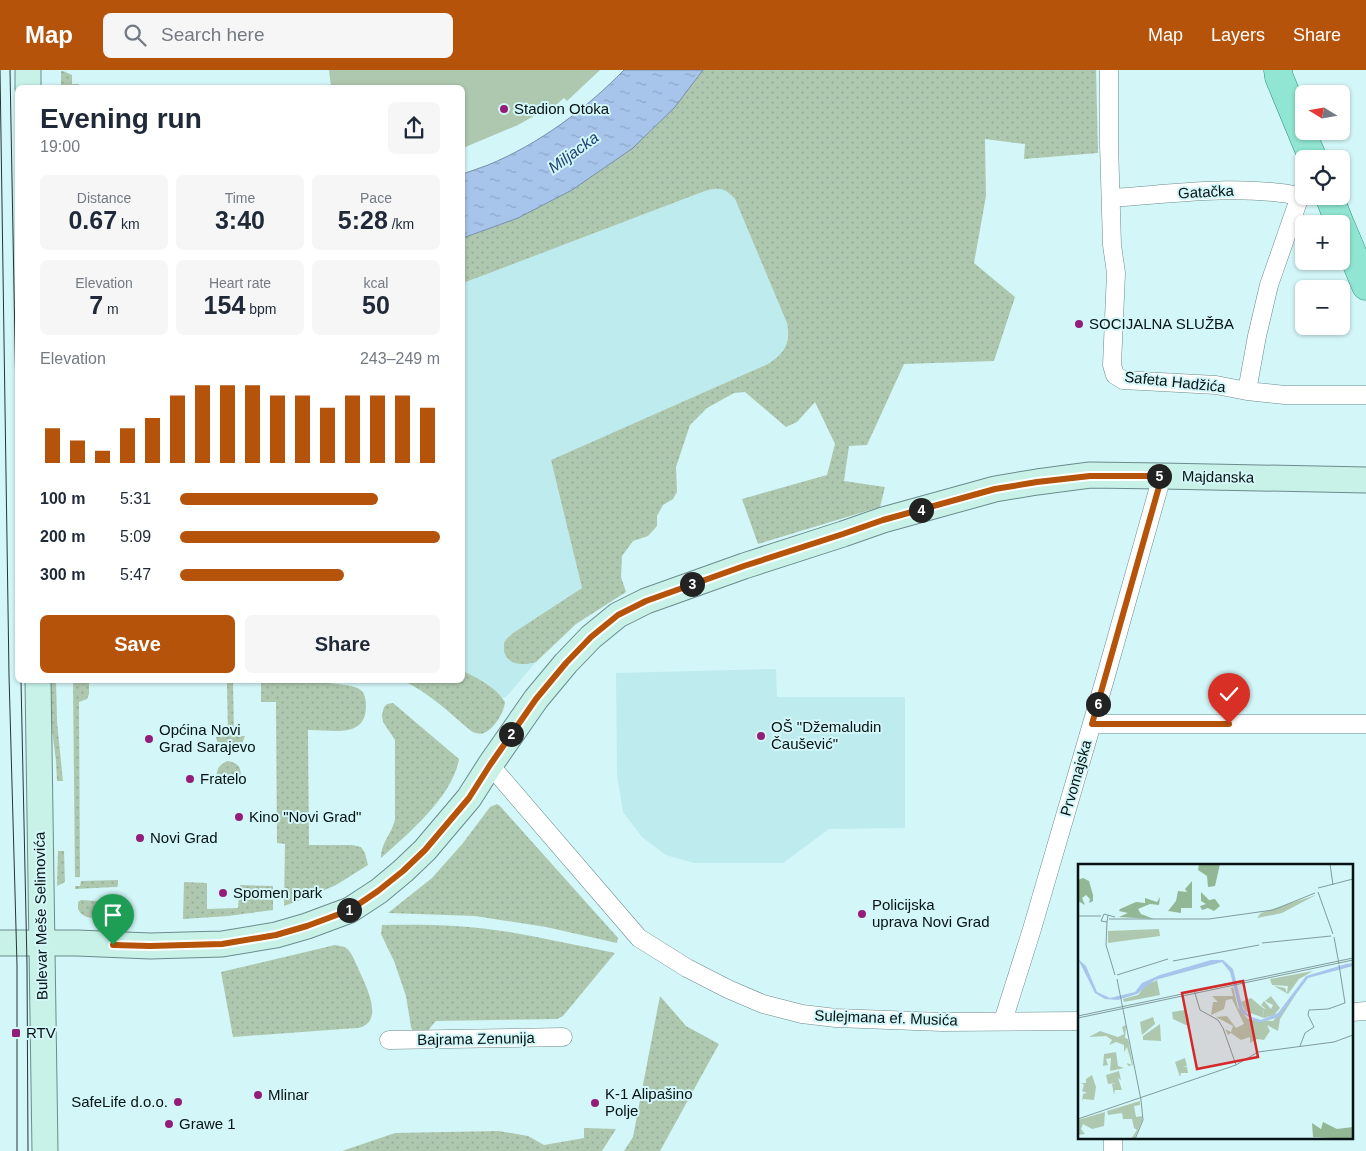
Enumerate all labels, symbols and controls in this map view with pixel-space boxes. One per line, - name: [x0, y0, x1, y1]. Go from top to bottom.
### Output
- search box: [103, 13, 453, 58]
- text: Map: [25, 21, 73, 48]
- icon: search: [121, 21, 149, 49]
- text: Search here: [161, 24, 265, 45]
- text: Map: [1148, 25, 1183, 45]
- text: Layers: [1211, 25, 1265, 45]
- text: Share: [1293, 25, 1341, 45]
- north arrow: [1295, 85, 1350, 140]
- map controls: [1295, 85, 1350, 335]
- place label: Stadion Otoka: [514, 100, 610, 117]
- button: share: [388, 102, 440, 154]
- text: Evening run: [40, 103, 202, 134]
- marker: Stadion Otoka: [498, 103, 510, 115]
- water label: Miljacka: [545, 128, 602, 176]
- text: 19:00: [40, 138, 80, 155]
- button: locate: [1295, 150, 1350, 205]
- street label: Gatačka: [1178, 182, 1235, 201]
- text: Distance: [77, 190, 131, 206]
- text: Time: [225, 190, 255, 206]
- text: Pace: [360, 190, 392, 206]
- text: 0.67: [68, 206, 117, 234]
- text: 3:40: [215, 206, 265, 234]
- text: 5:28: [338, 206, 388, 234]
- button: +: [1295, 215, 1350, 270]
- text: km: [117, 216, 140, 232]
- text: /km: [388, 216, 414, 232]
- text: Elevation: [75, 275, 133, 291]
- text: Heart rate: [209, 275, 271, 291]
- text: kcal: [364, 275, 388, 291]
- button: −: [1295, 280, 1350, 335]
- text: 7: [89, 291, 103, 319]
- text: 154: [204, 291, 245, 319]
- text: 50: [362, 291, 390, 319]
- text: m: [103, 301, 119, 317]
- text: bpm: [245, 301, 276, 317]
- place label: SOCIJALNA SLUŽBA: [1089, 315, 1234, 332]
- marker: SOCIJALNA SLUŽBA: [1073, 318, 1085, 330]
- text: Elevation: [40, 350, 106, 367]
- text: 243–249 m: [360, 350, 440, 367]
- street label: Safeta Hadžića: [1124, 368, 1227, 395]
- pin: 5: [1146, 464, 1172, 488]
- street label: Majdanska: [1182, 467, 1255, 486]
- text: 5: [1156, 468, 1163, 484]
- text: 100 m: [40, 490, 85, 507]
- text: 5:31: [120, 490, 151, 507]
- pin: 4: [908, 498, 934, 522]
- text: 4: [918, 502, 925, 518]
- text: 200 m: [40, 528, 85, 545]
- text: 5:09: [120, 528, 151, 545]
- text: 300 m: [40, 566, 85, 583]
- text: 5:47: [120, 566, 151, 583]
- pin: 3: [680, 572, 704, 596]
- text: 3: [689, 576, 696, 592]
- button: Save: [40, 615, 235, 673]
- button: Share: [245, 615, 440, 673]
- pin: [1208, 673, 1250, 724]
- icon: check: [1215, 680, 1243, 708]
- pin: 6: [1086, 692, 1110, 716]
- text: 6: [1095, 696, 1102, 712]
- place label: OŠ "Džemaludin Čaušević": [771, 718, 881, 752]
- place label: Općina Novi Grad Sarajevo: [159, 721, 256, 755]
- pin: 2: [498, 722, 524, 746]
- text: 2: [508, 726, 515, 742]
- marker: OŠ "Džemaludin Čaušević": [755, 730, 767, 742]
- marker: Općina Novi Grad Sarajevo: [143, 733, 155, 745]
- street label: Prvomajska: [1057, 737, 1095, 818]
- place label: Fratelo: [200, 770, 247, 787]
- marker: Fratelo: [184, 773, 196, 785]
- place label: Kino "Novi Grad": [249, 808, 361, 825]
- marker: Kino "Novi Grad": [233, 811, 245, 823]
- place label: Novi Grad: [150, 829, 218, 846]
- street label: Bulevar Meše Selimovića: [31, 831, 50, 1000]
- marker: Novi Grad: [134, 832, 146, 844]
- inset map: [1078, 864, 1354, 1138]
- place label: Spomen park: [233, 884, 323, 901]
- marker: Spomen park: [217, 887, 229, 899]
- pin: [92, 894, 134, 945]
- place label: Policijska uprava Novi Grad: [872, 896, 990, 930]
- pin: 1: [336, 898, 362, 922]
- icon: arrive: [99, 901, 127, 929]
- text: 1: [346, 902, 353, 918]
- marker: Policijska uprava Novi Grad: [856, 908, 868, 920]
- street label: Sulejmana ef. Musića: [814, 1007, 959, 1029]
- place label: RTV: [26, 1024, 56, 1041]
- marker: RTV: [10, 1027, 22, 1039]
- street label: Bajrama Zenunija: [417, 1029, 536, 1048]
- place label: K-1 Alipašino Polje: [605, 1085, 693, 1119]
- place label: Mlinar: [268, 1086, 309, 1103]
- marker: Mlinar: [252, 1089, 264, 1101]
- place label: SafeLife d.o.o.: [71, 1093, 168, 1110]
- marker: SafeLife d.o.o.: [172, 1096, 184, 1108]
- marker: K-1 Alipašino Polje: [589, 1097, 601, 1109]
- place label: Grawe 1: [179, 1115, 236, 1132]
- marker: Grawe 1: [163, 1118, 175, 1130]

